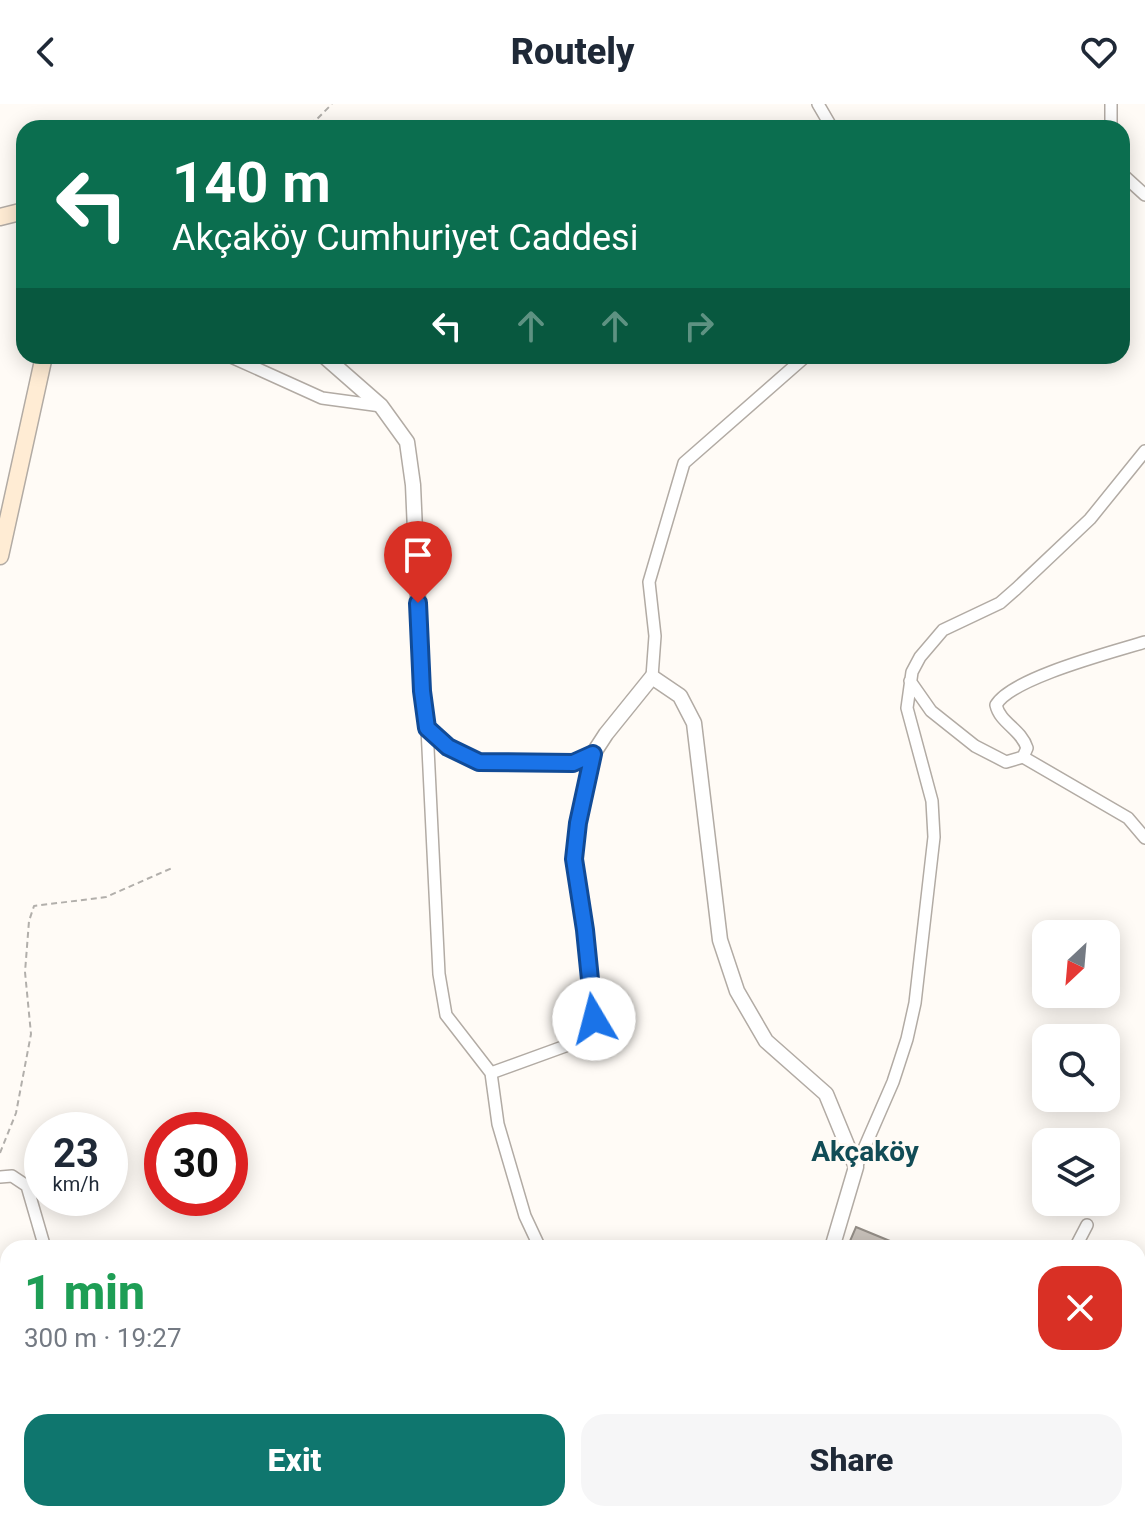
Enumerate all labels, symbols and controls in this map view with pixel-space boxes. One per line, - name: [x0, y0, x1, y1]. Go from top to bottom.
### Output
- icon: back: [24, 30, 68, 74]
- icon: heart: [1077, 30, 1121, 74]
- text: Routely: [511, 31, 634, 73]
- text: 140 m: [172, 150, 331, 216]
- icon: left: [40, 152, 144, 256]
- text: Akçaköy Cumhuriyet Caddesi: [172, 217, 638, 259]
- icon: left: [425, 304, 469, 348]
- icon: ahead: [509, 304, 553, 348]
- icon: ahead: [593, 304, 637, 348]
- icon: right: [677, 304, 721, 348]
- pin: [384, 521, 452, 603]
- icon: arrive: [396, 533, 440, 577]
- north arrow: [1032, 920, 1120, 1008]
- map controls: [1032, 920, 1120, 1216]
- position arrow: [552, 977, 636, 1061]
- button: search: [1032, 1024, 1120, 1112]
- speed limit sign: 30: [144, 1112, 248, 1216]
- button: layers: [1032, 1128, 1120, 1216]
- text: 23: [53, 1130, 99, 1177]
- district label: Akçaköy: [811, 1135, 920, 1168]
- text: km/h: [53, 1172, 99, 1196]
- text: 1 min: [24, 1264, 145, 1321]
- button: close: [1038, 1266, 1122, 1350]
- text: 300 m · 19:27: [24, 1323, 182, 1353]
- button: Exit: [24, 1414, 565, 1506]
- button: Share: [581, 1414, 1122, 1506]

